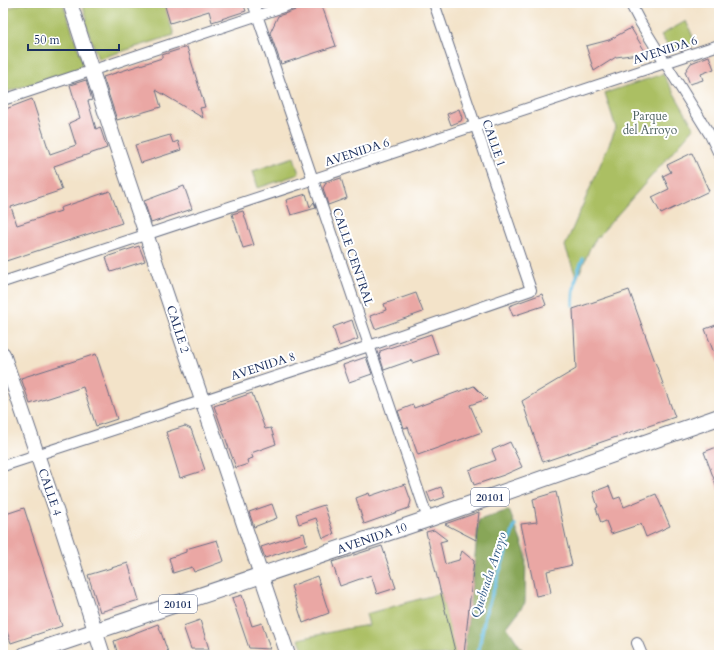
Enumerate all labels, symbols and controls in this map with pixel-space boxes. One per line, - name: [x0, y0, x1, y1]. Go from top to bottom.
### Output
- scale bar: [28, 26, 119, 52]
- text: 50 m: [34, 32, 61, 48]
- street label: AVENIDA 6: [631, 32, 699, 68]
- park label: Parque del Arroyo: [623, 108, 678, 138]
- street label: CALLE 1: [478, 117, 510, 169]
- street label: AVENIDA 6: [323, 134, 391, 170]
- street label: CALLE CENTRAL: [329, 206, 378, 309]
- street label: CALLE 2: [163, 303, 193, 355]
- street label: AVENIDA 8: [229, 348, 297, 384]
- street label: CALLE 4: [34, 466, 66, 518]
- road number: 20101: [471, 488, 509, 506]
- street label: AVENIDA 10: [335, 519, 409, 557]
- water label: Quebrada Arroyo: [467, 530, 511, 620]
- road number: 20101: [159, 595, 197, 613]

